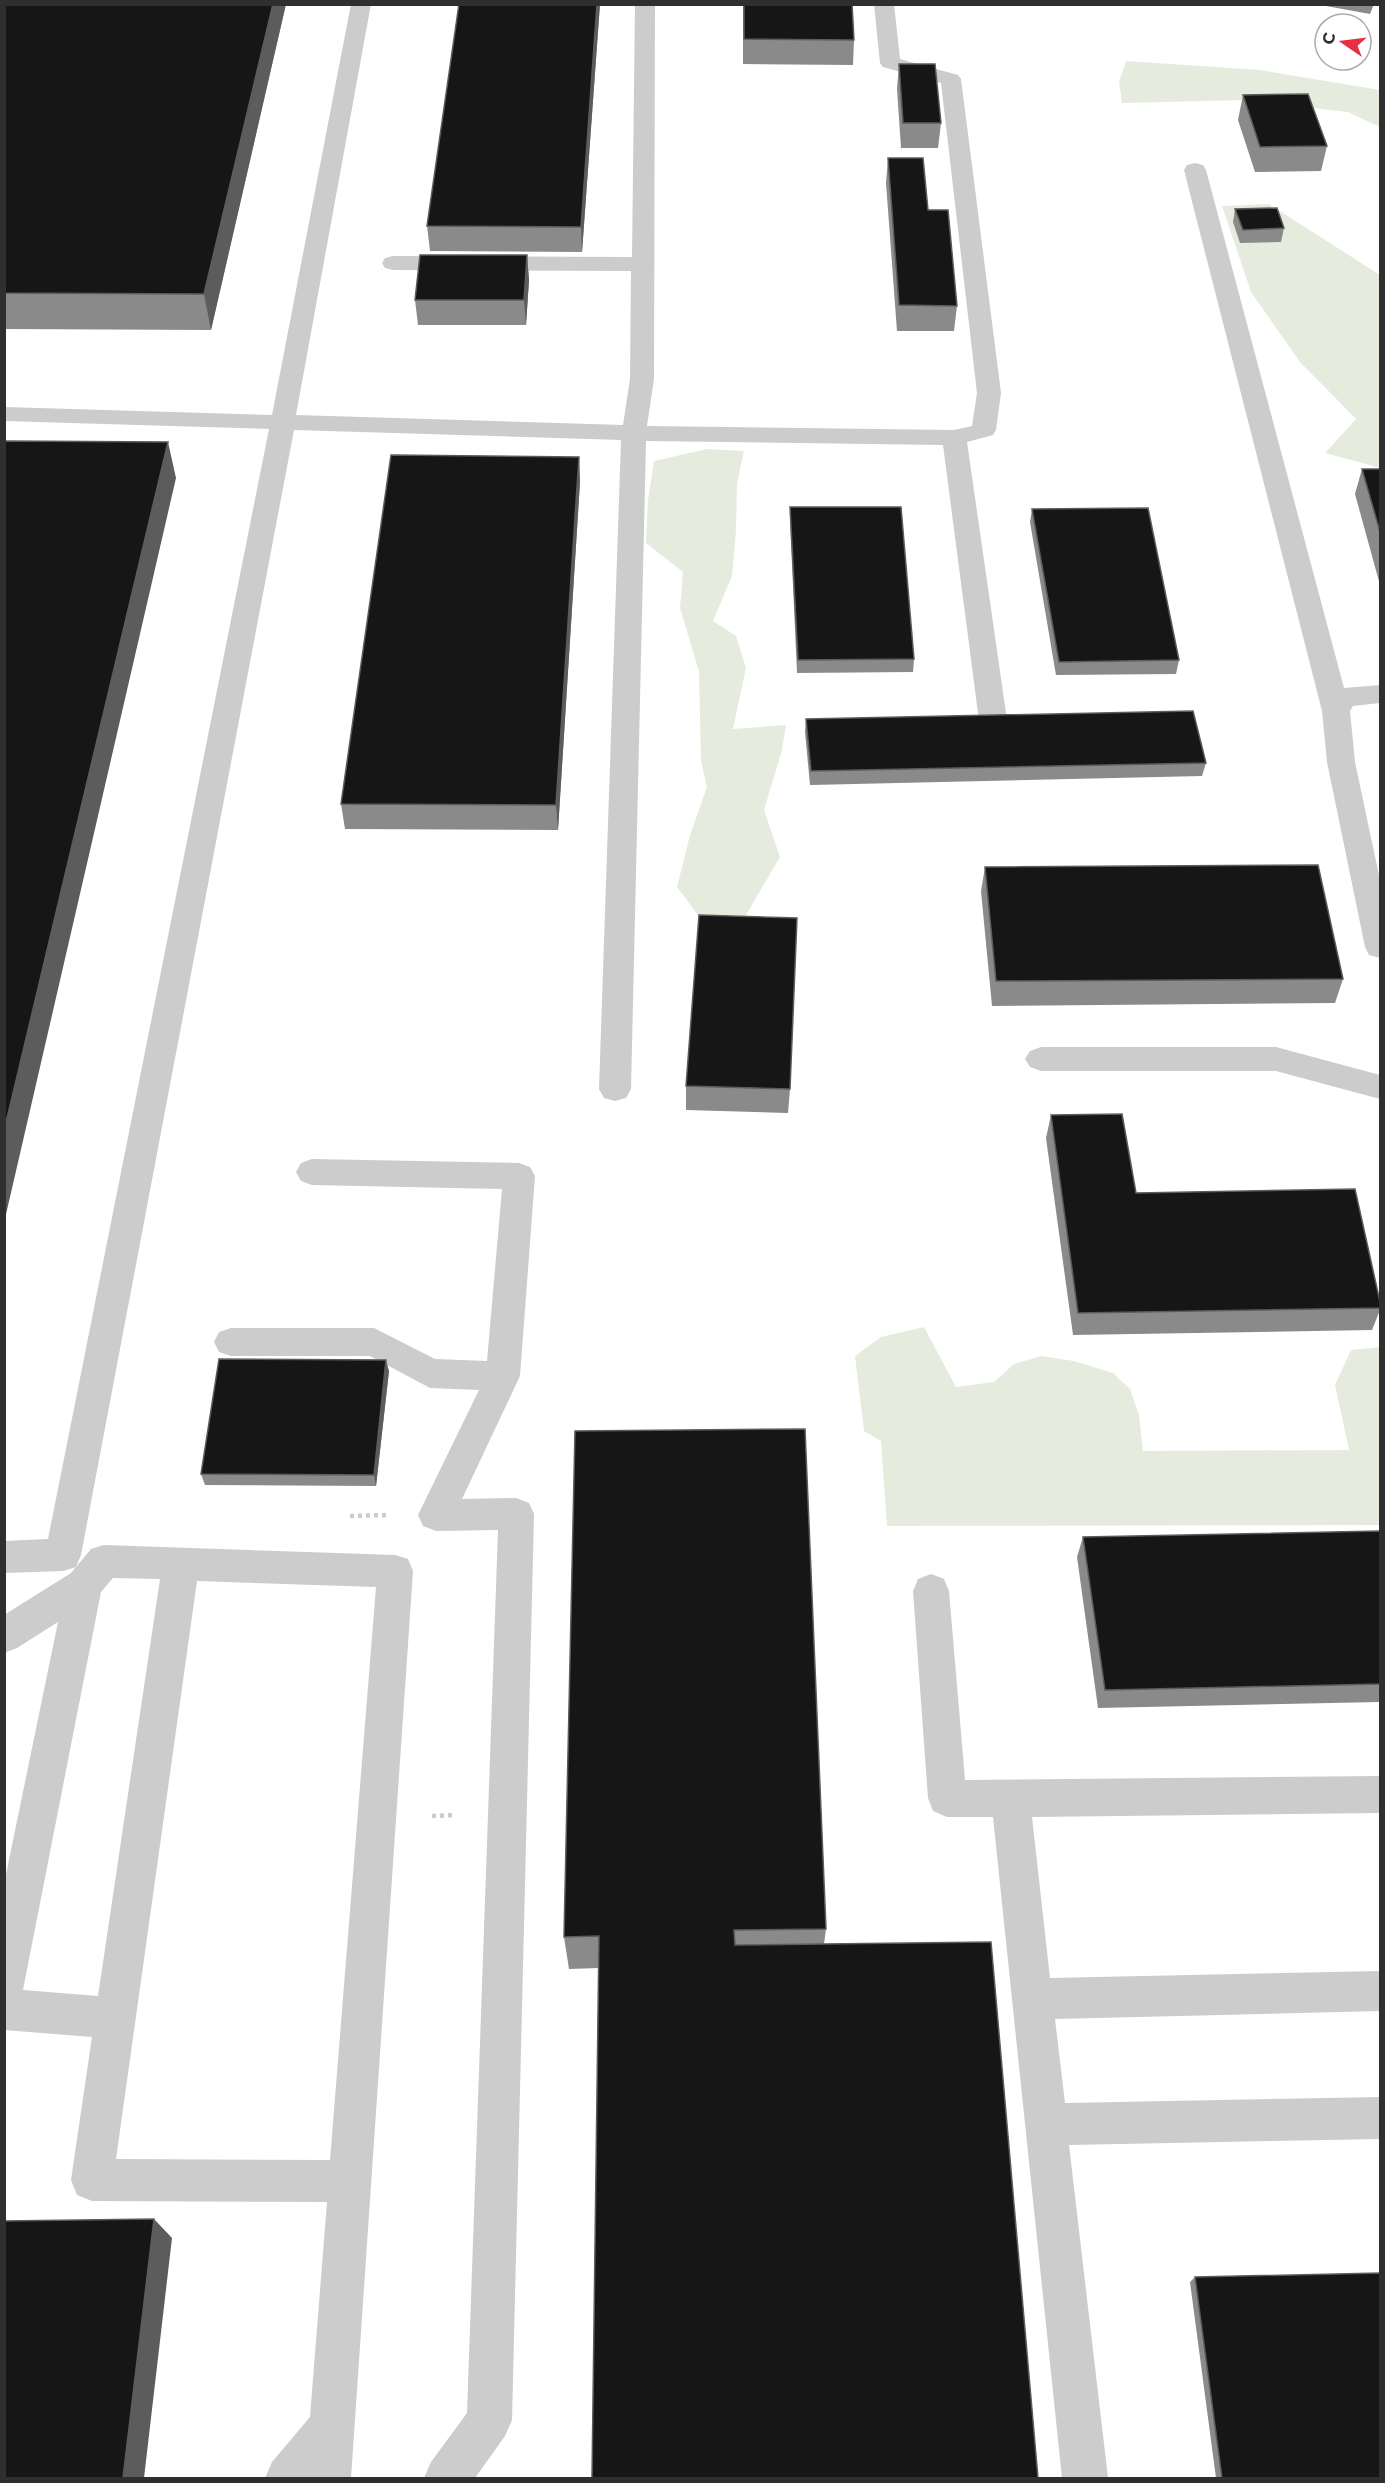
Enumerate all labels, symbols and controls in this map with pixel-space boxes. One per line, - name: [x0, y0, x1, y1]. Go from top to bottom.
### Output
- north arrow: [1313, 12, 1373, 72]
- text: С: [1318, 30, 1340, 46]

